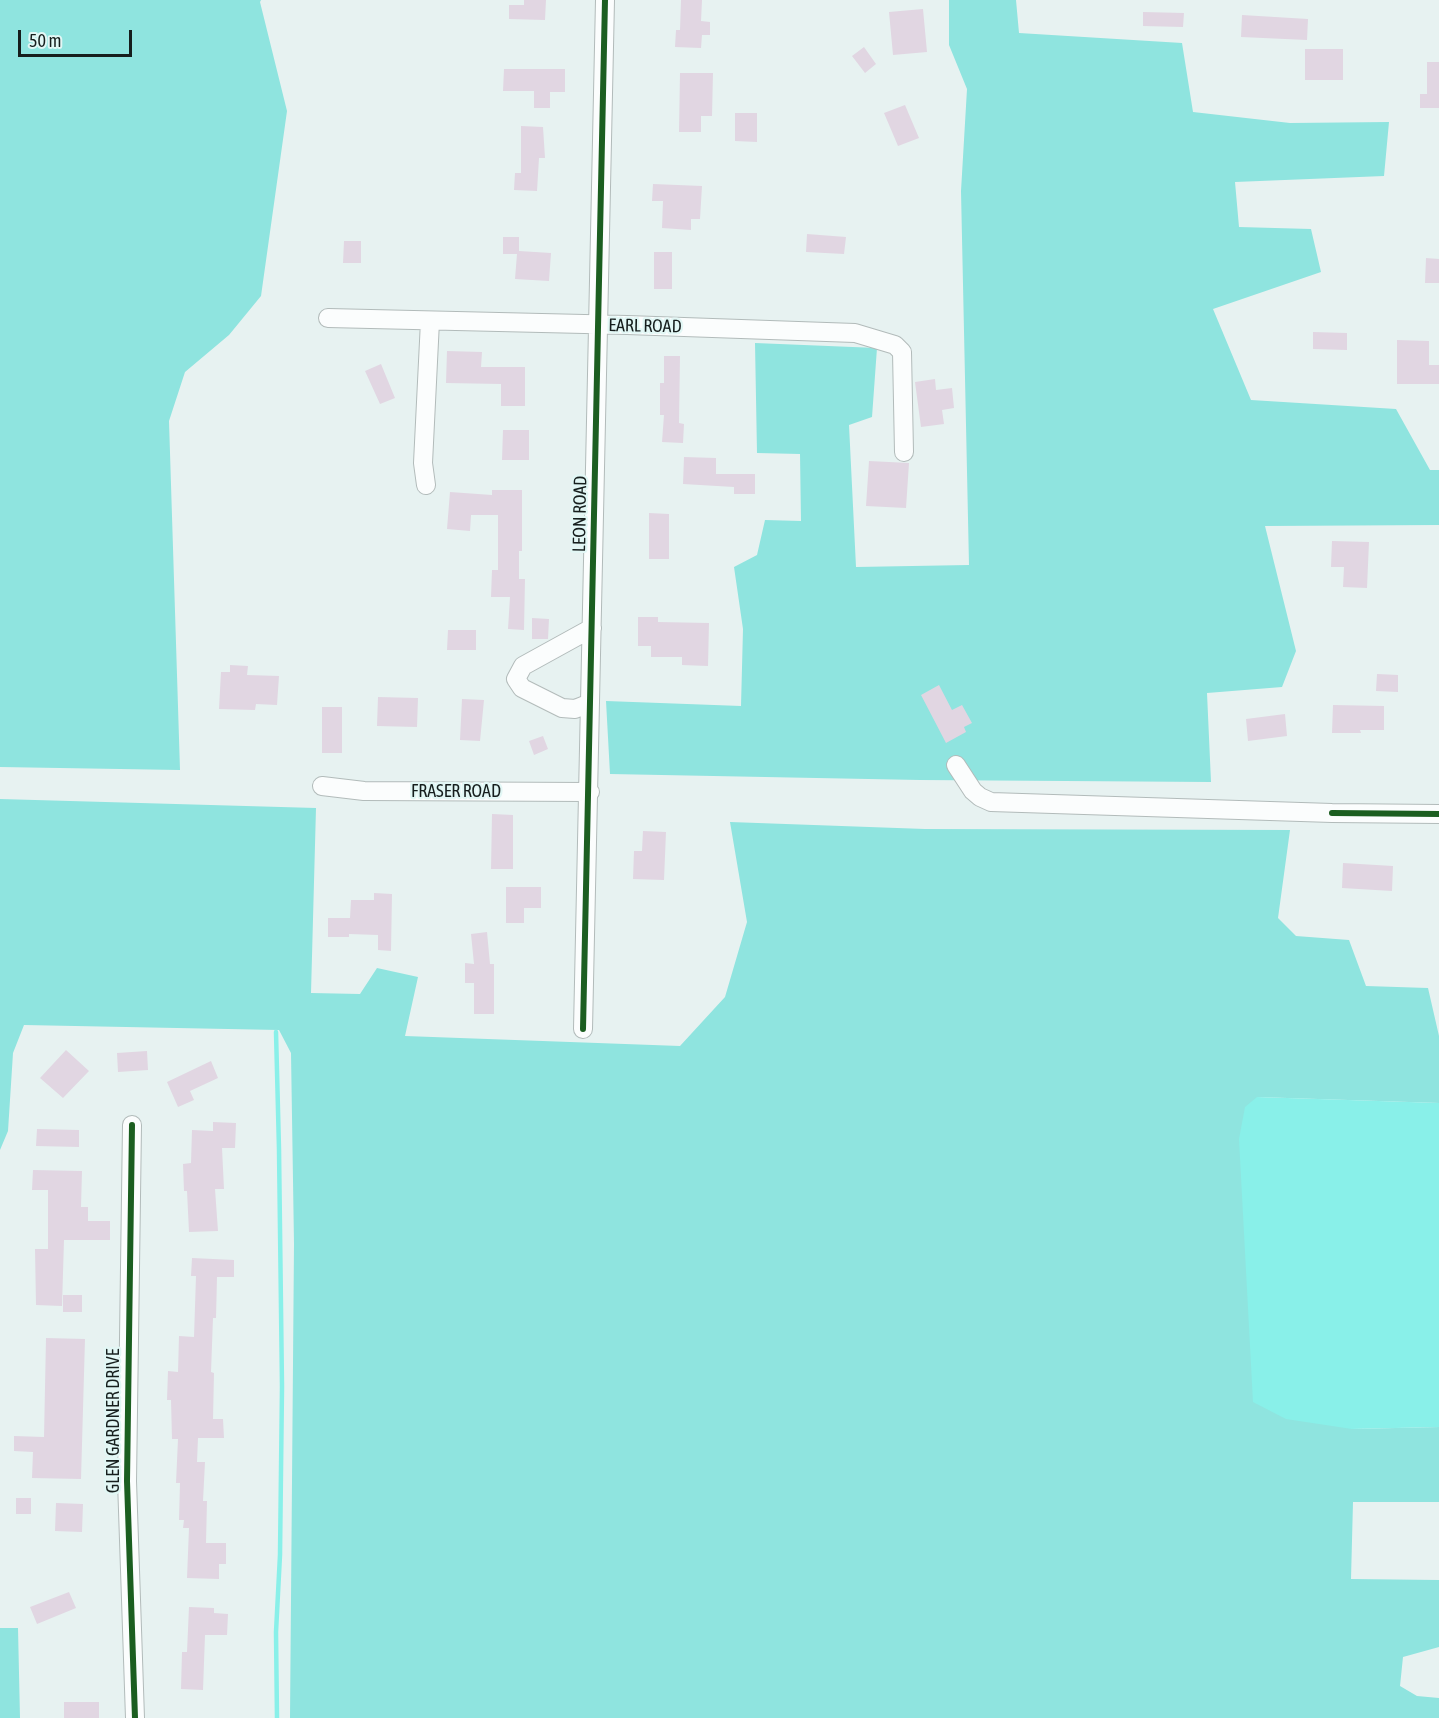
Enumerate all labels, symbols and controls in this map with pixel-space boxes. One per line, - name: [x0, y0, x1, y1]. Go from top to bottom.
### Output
- scale bar: [21, 18, 135, 56]
- text: 50 m: [29, 30, 61, 51]
- street label: EARL ROAD: [608, 315, 682, 337]
- street label: LEON ROAD: [569, 476, 591, 552]
- street label: FRASER ROAD: [411, 780, 501, 802]
- street label: GLEN GARDNER DRIVE: [102, 1349, 124, 1493]

